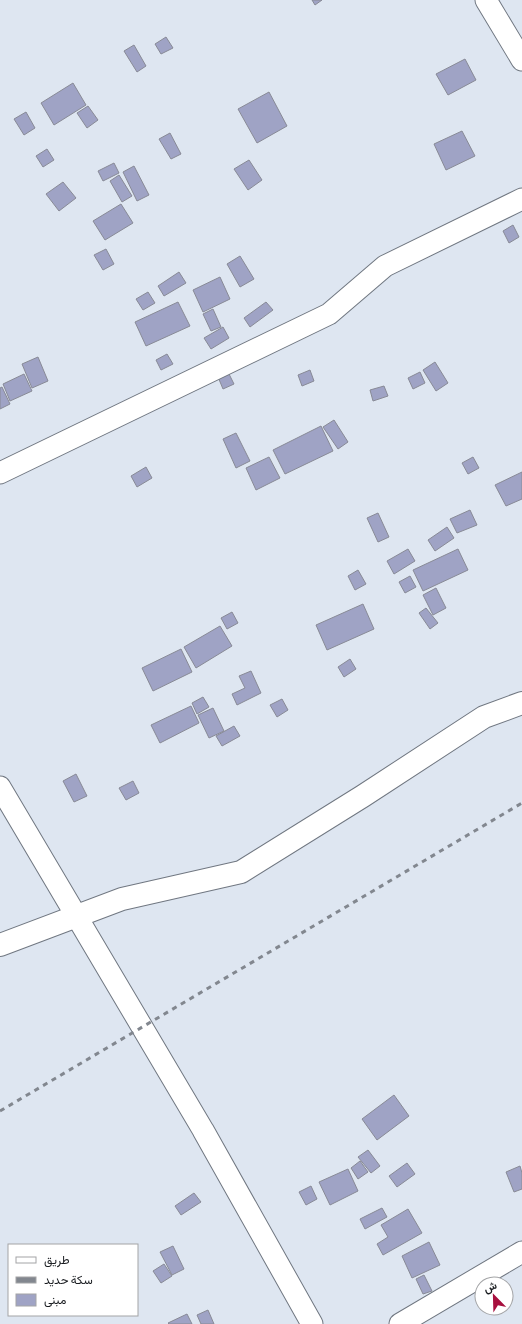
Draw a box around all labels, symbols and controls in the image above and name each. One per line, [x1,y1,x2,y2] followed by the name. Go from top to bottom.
[8,1244,138,1316] legend
[44,1253,70,1268] text: طريق
[44,1273,93,1287] text: سكة حديد
[474,1276,514,1316] north arrow
[482,1279,499,1296] text: ش
[44,1293,66,1308] text: مبنى

